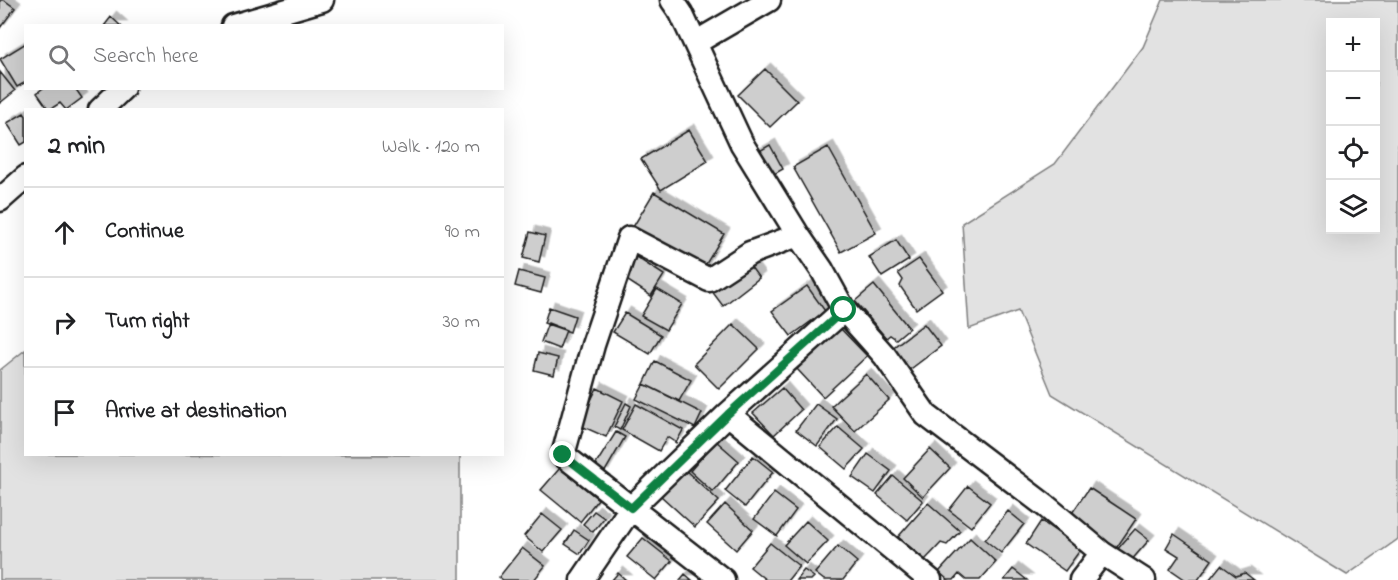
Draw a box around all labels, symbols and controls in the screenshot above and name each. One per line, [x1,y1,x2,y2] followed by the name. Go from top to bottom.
[1326,18,1380,234] map controls
[1326,18,1380,72] button: +
[24,24,504,90] search box
[45,41,78,74] icon: search
[93,41,198,73] text: Search here
[1326,72,1380,126] button: −
[1326,126,1380,180] button: locate
[48,128,105,166] text: 2 min
[382,133,480,162] text: Walk · 120 m
[1326,180,1380,234] button: layers
[48,216,81,249] icon: ahead
[105,216,184,248] text: Continue
[445,218,480,247] text: 90 m
[830,296,856,322] route start
[48,306,81,339] icon: right
[105,306,190,338] text: Turn right
[443,308,480,337] text: 30 m
[48,396,81,429] icon: arrive
[105,396,287,428] text: Arrive at destination
[549,441,575,467] route end

